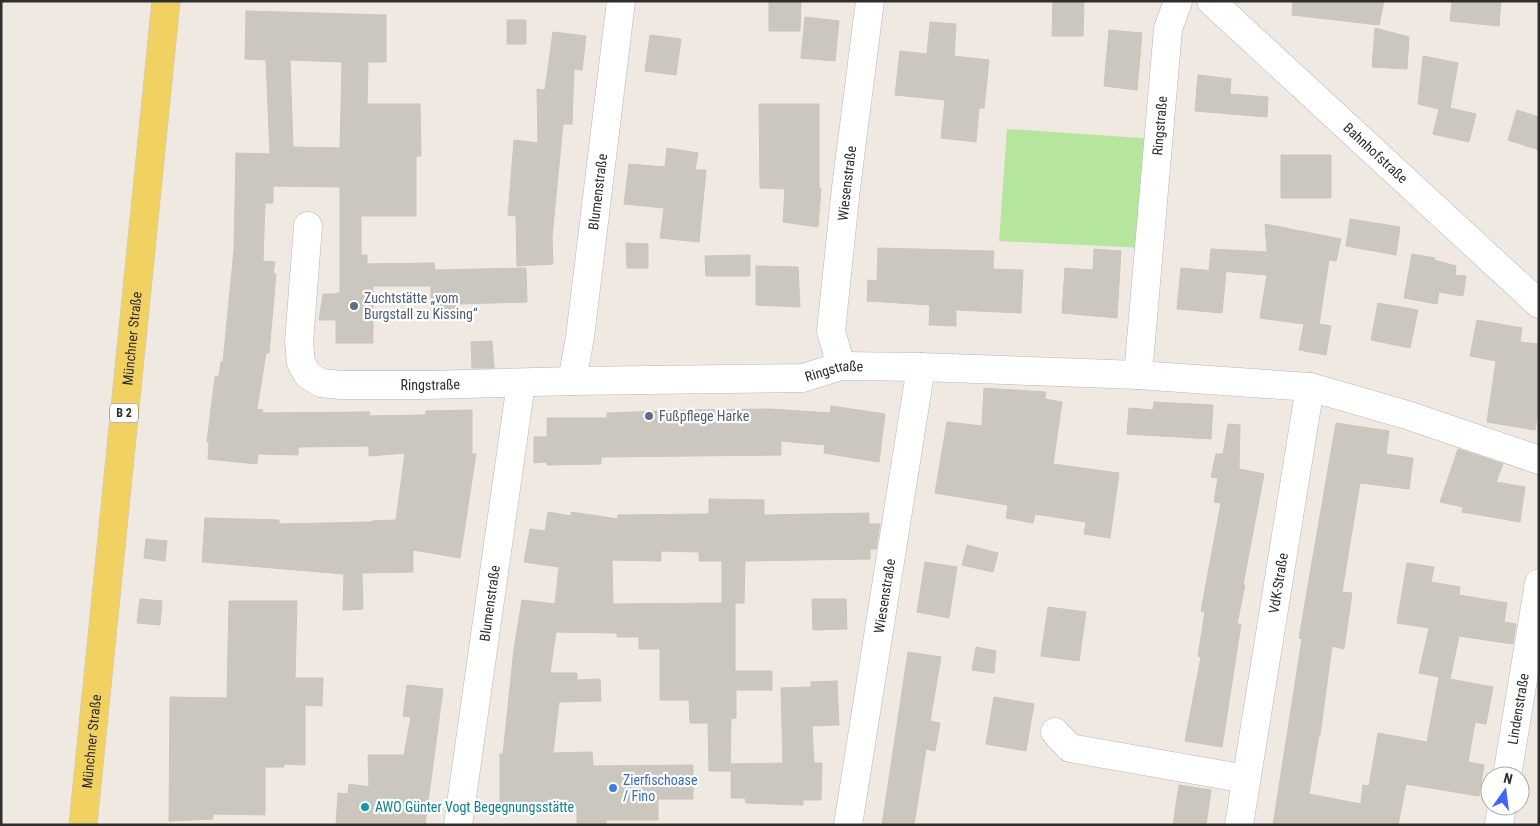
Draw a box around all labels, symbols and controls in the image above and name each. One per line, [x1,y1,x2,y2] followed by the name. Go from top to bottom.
[1149,95,1170,156] street label: Ringstraße
[1340,120,1411,187] street label: Bahnhofstraße
[835,144,859,222] street label: Wiesenstraße
[585,152,610,231] street label: Blumenstraße
[119,290,145,386] street label: Münchner Straße
[364,290,478,322] place label: Zuchtstätte „vom Burgstall zu Kissing“
[348,300,360,312] marker: Zuchtstätte „vom Burgstall zu Kissing“
[803,358,864,385] street label: Ringstraße
[401,376,461,393] street label: Ringstraße
[110,403,138,422] road number: B 2
[659,408,750,424] place label: Fußpflege Harke
[643,410,655,422] marker: Fußpflege Harke
[1265,551,1291,615] street label: VdK-Straße
[871,557,898,634] street label: Wiesenstraße
[476,564,503,642] street label: Blumenstraße
[1504,672,1532,746] street label: Lindenstraße
[79,693,104,789] street label: Münchner Straße
[1480,766,1530,816] north arrow
[1502,770,1514,787] text: N
[623,772,698,804] place label: Zierfischoase / Fino
[607,782,619,794] marker: Zierfischoase / Fino
[375,799,574,815] place label: AWO Günter Vogt Begegnungsstätte
[359,801,371,813] marker: AWO Günter Vogt Begegnungsstätte

